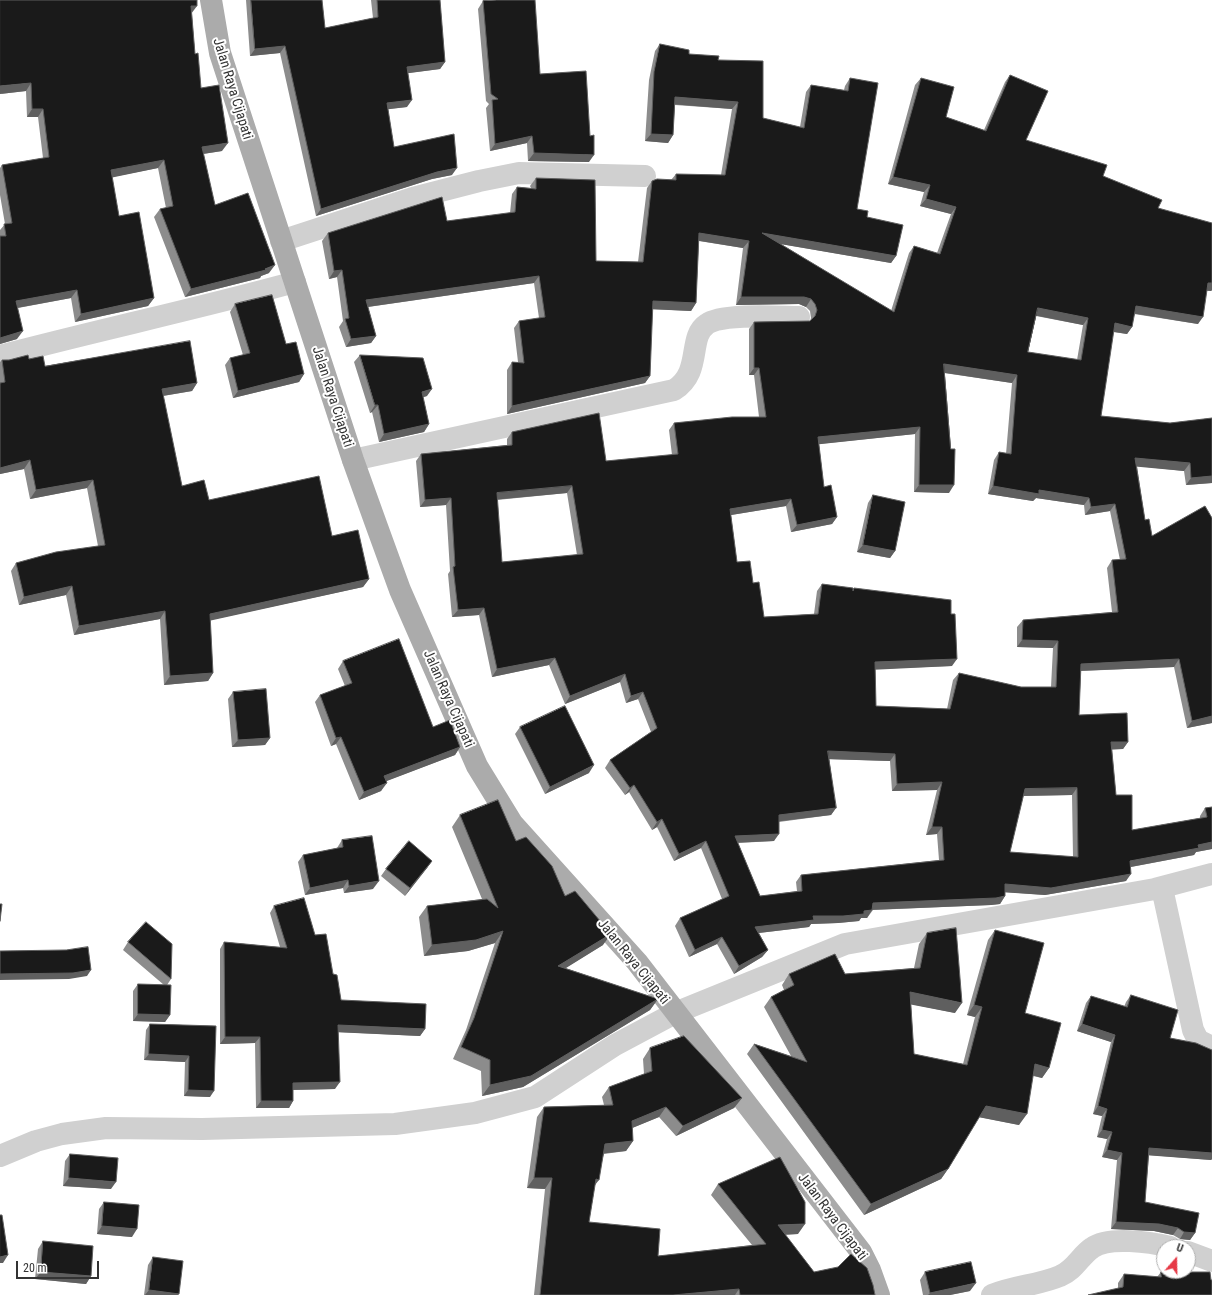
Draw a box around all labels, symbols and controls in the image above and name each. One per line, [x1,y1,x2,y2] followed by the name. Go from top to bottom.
[209,36,255,142] street label: Jalan Raya Cijapati
[308,344,356,450] street label: Jalan Raya Cijapati
[419,648,477,750] street label: Jalan Raya Cijapati
[593,916,673,1008] street label: Jalan Raya Cijapati
[794,1170,870,1264] street label: Jalan Raya Cijapati
[1156,1239,1196,1279] north arrow
[1175,1241,1185,1255] text: U
[18,1253,101,1279] scale bar
[23,1261,47,1275] text: 20 m

